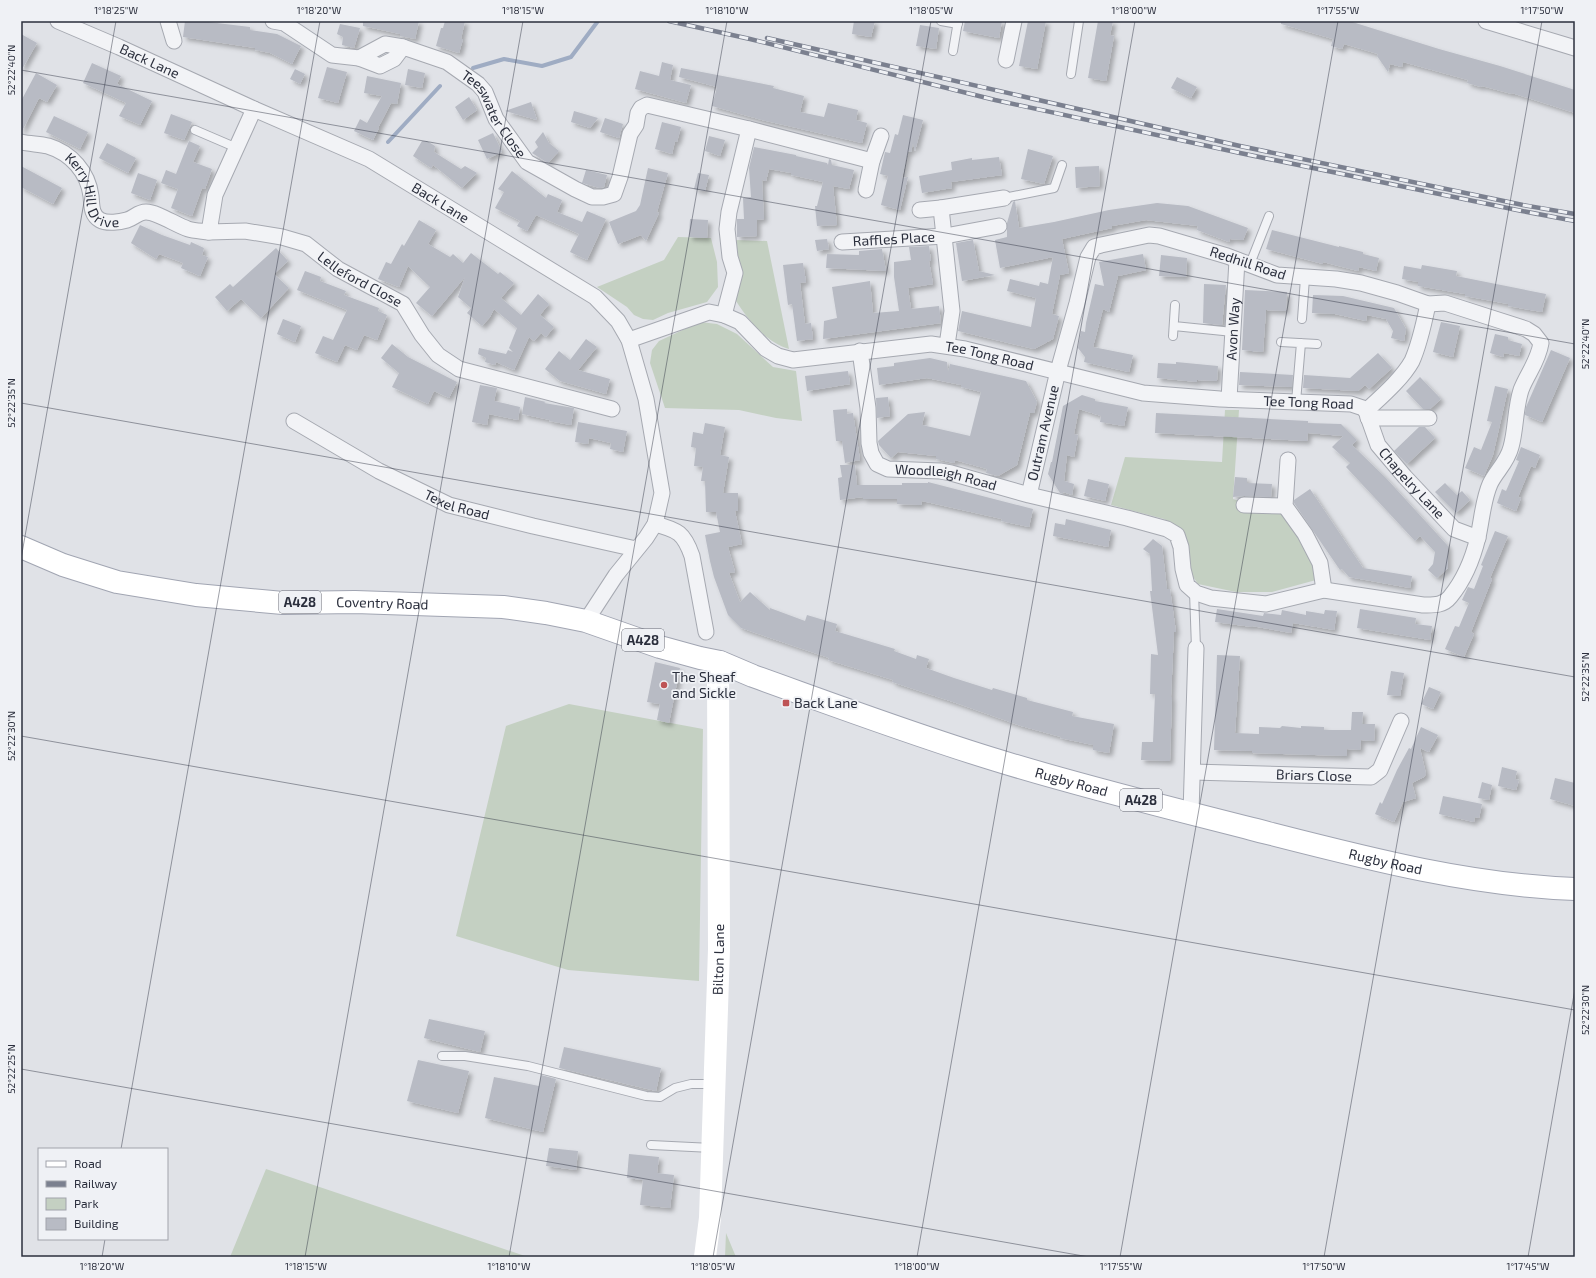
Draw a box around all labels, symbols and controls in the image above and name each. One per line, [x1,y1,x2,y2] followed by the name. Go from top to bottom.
[94,4,138,16] text: 1°18'25"W
[297,4,342,16] text: 1°18'20"W
[502,4,545,16] text: 1°18'15"W
[706,4,749,16] text: 1°18'10"W
[909,4,954,16] text: 1°18'05"W
[1112,4,1157,16] text: 1°18'00"W
[1317,4,1360,16] text: 1°17'55"W
[1520,4,1564,16] text: 1°17'50"W
[117,40,182,82] street label: Back Lane
[5,45,17,95] text: 52°22'40"N
[458,66,530,161] street label: Teeswater Close
[62,149,120,231] street label: Kerry Hill Drive
[409,178,472,226] street label: Back Lane
[852,228,936,249] street label: Raffles Place
[1208,242,1288,283] street label: Redhill Road
[314,247,405,310] street label: Lelleford Close
[1222,297,1243,361] street label: Avon Way
[1579,319,1591,369] text: 52°22'40"N
[944,337,1036,374] street label: Tee Tong Road
[5,378,17,428] text: 52°22'35"N
[1023,383,1062,483] street label: Outram Avenue
[1263,392,1354,412] street label: Tee Tong Road
[1376,444,1449,522] street label: Chapelry Lane
[895,460,999,493] street label: Woodleigh Road
[422,485,492,523] street label: Texel Road
[279,591,321,613] road number: A428
[336,593,429,612] street label: Coventry Road
[622,629,664,651] road number: A428
[1579,652,1591,702] text: 52°22'35"N
[672,668,736,701] place label: The Sheaf and Sickle
[659,680,669,690] marker: The Sheaf and Sickle
[794,694,858,711] place label: Back Lane
[781,698,791,708] marker: Back Lane
[5,711,17,761] text: 52°22'30"N
[1033,763,1110,800] street label: Rugby Road
[1276,765,1352,784] street label: Briars Close
[1120,789,1162,811] road number: A428
[1347,845,1424,878] street label: Rugby Road
[708,924,727,995] street label: Bilton Lane
[1579,985,1591,1035] text: 52°22'30"N
[5,1044,17,1094] text: 52°22'25"N
[38,1148,168,1240] legend
[74,1156,102,1170] text: Road
[74,1176,118,1190] text: Railway
[74,1196,99,1210] text: Park
[74,1216,119,1230] text: Building
[80,1260,125,1272] text: 1°18'20"W
[285,1260,328,1272] text: 1°18'15"W
[488,1260,531,1272] text: 1°18'10"W
[691,1260,736,1272] text: 1°18'05"W
[895,1260,940,1272] text: 1°18'00"W
[1100,1260,1143,1272] text: 1°17'55"W
[1302,1260,1346,1272] text: 1°17'50"W
[1506,1260,1550,1272] text: 1°17'45"W

